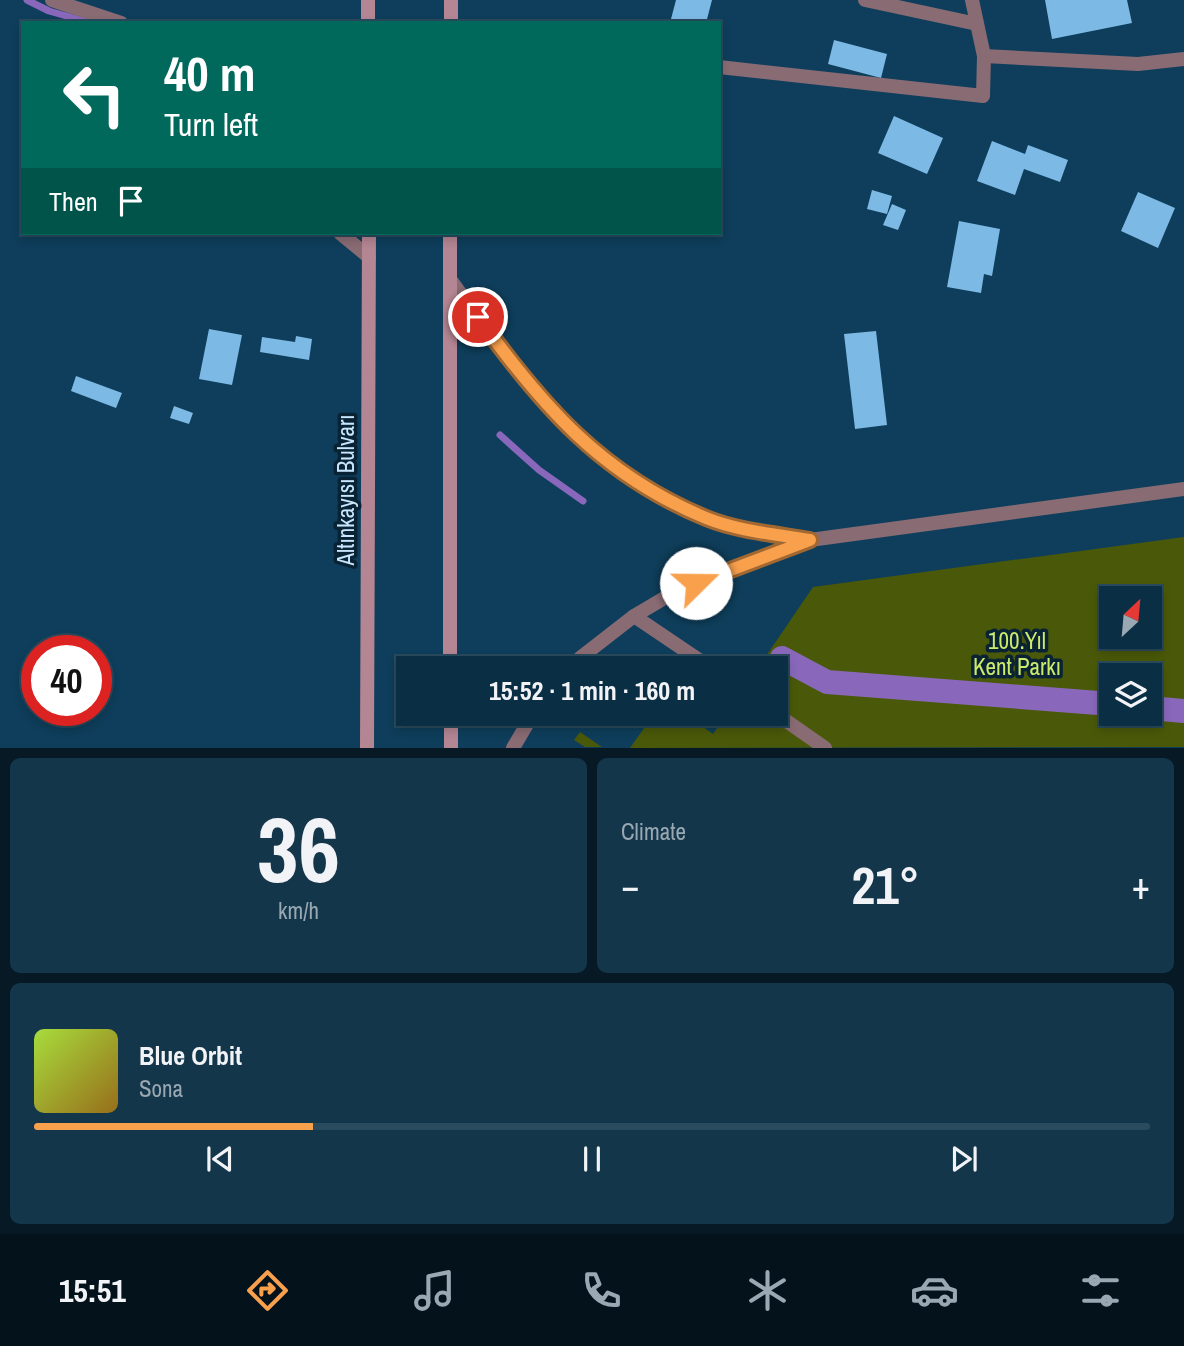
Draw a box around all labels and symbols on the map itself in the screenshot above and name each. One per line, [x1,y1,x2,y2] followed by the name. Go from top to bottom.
[448,287,508,347] pin
[330,415,361,566] street label: Altınkayısı Bulvarı
[659,546,733,620] position arrow
[1099,586,1162,649] north arrow
[973,625,1061,682] park label: 100.Yıl Kent Parkı
[21,635,112,726] speed limit sign: 40

